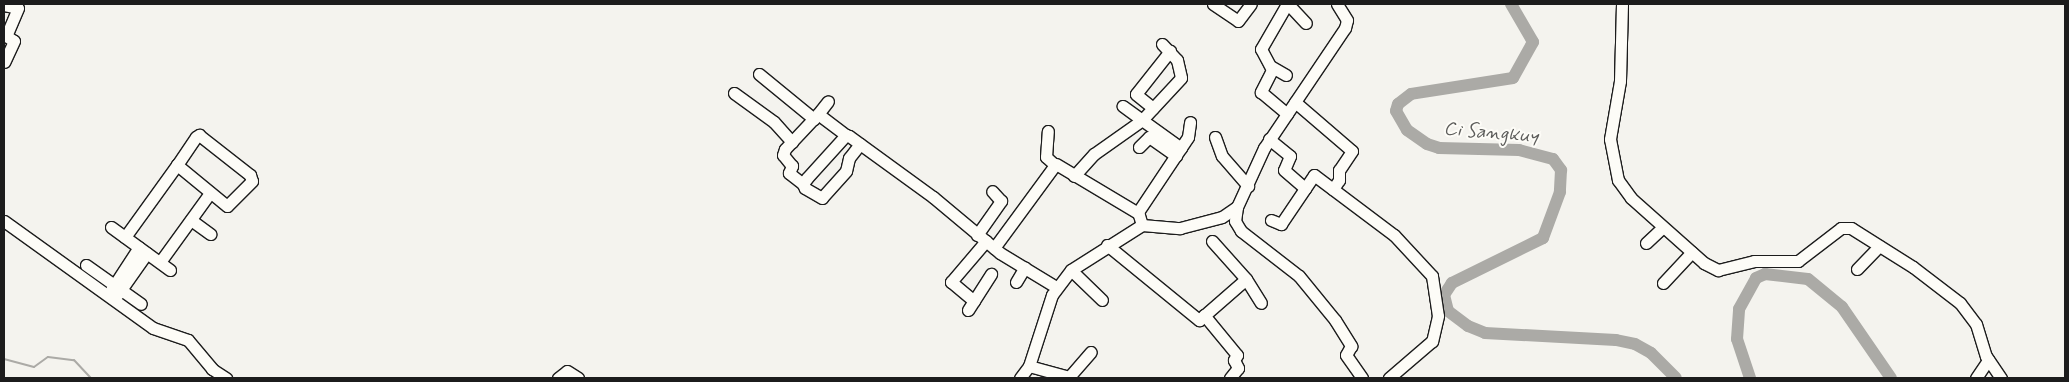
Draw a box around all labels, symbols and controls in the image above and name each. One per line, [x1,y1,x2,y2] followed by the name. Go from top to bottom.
[1446,118,1536,148] water label: Ci Sangkuy

